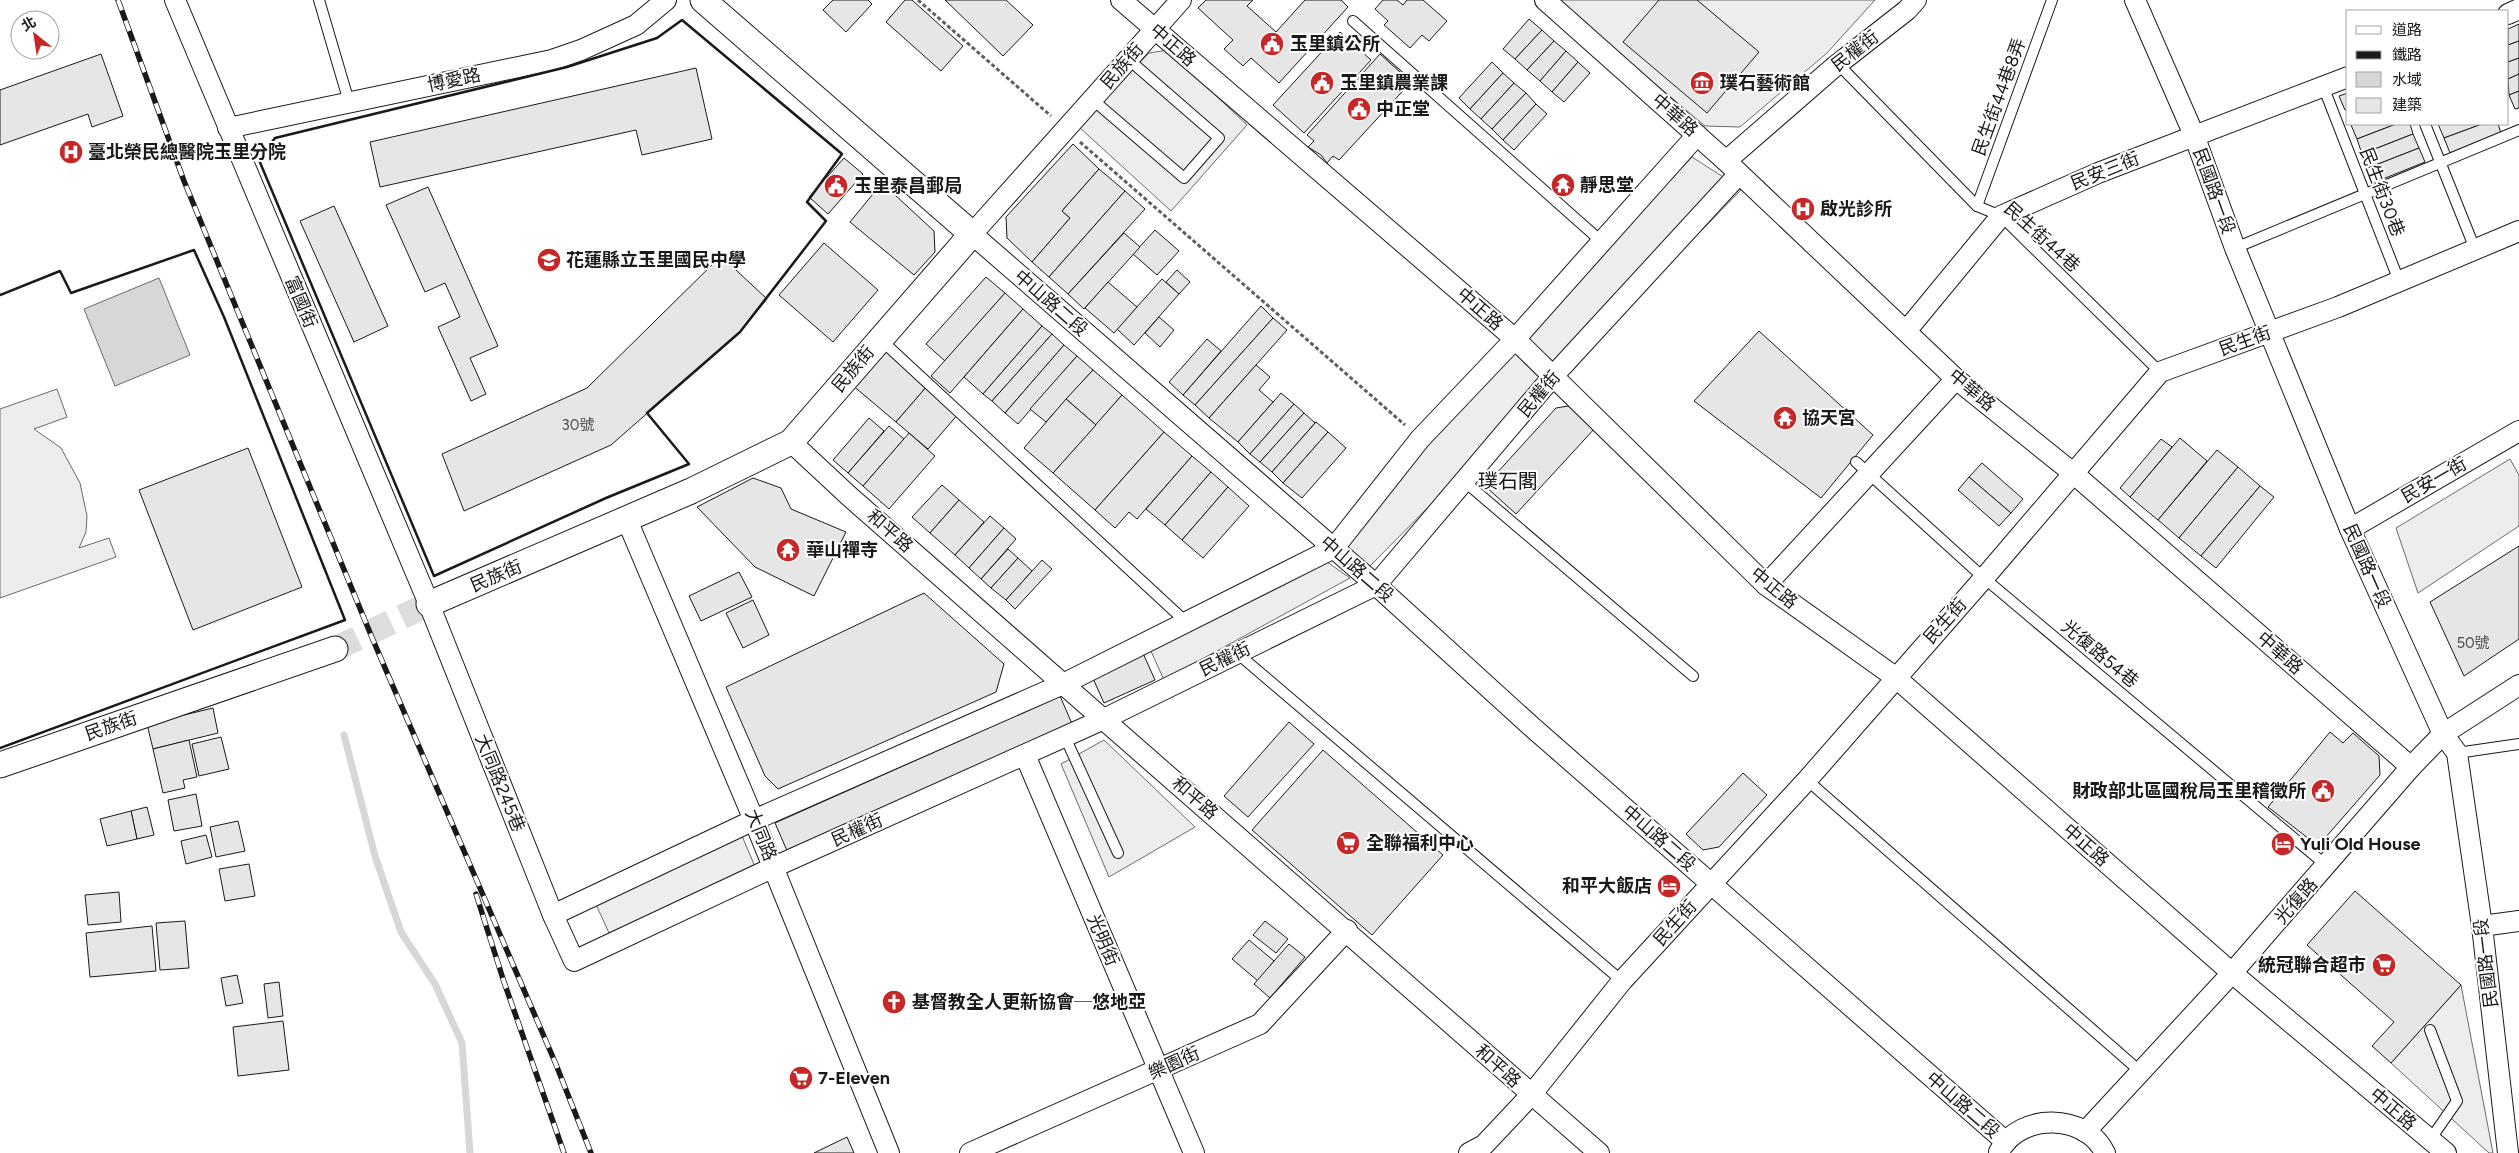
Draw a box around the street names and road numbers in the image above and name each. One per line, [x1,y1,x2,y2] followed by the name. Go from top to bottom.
[1145,19,1201,71] street label: 中正路
[1827,26,1883,76] street label: 民權街
[1968,35,2030,159] street label: 民生街44巷8弄
[1096,38,1148,94] street label: 民族街
[425,64,483,96] street label: 博愛路
[1647,89,1703,141] street label: 中華路
[2355,144,2409,240] street label: 民生街30巷
[2188,145,2240,237] street label: 民國路一段
[2068,147,2142,195] street label: 民安三街
[2000,197,2084,277] street label: 民生街44巷
[1010,265,1092,341] street label: 中山路二段
[280,273,322,331] street label: 富國街
[1452,283,1508,335] street label: 中正路
[2216,321,2274,361] street label: 民生街
[827,341,879,397] street label: 民族街
[1944,364,2000,416] street label: 中華路
[1513,366,1565,422] street label: 民權街
[2397,452,2471,508] street label: 民安一街
[862,505,918,557] street label: 和平路
[2339,520,2395,612] street label: 民國路一段
[1316,531,1398,607] street label: 中山路二段
[467,555,525,597] street label: 民族街
[1746,562,1802,614] street label: 中正路
[1919,594,1971,648] street label: 民生街
[2057,616,2143,692] street label: 光復路54巷
[2252,627,2308,679] street label: 中華路
[1196,637,1254,681] street label: 民權街
[82,707,140,745] street label: 民族街
[470,731,530,835] street label: 大同路245巷
[1167,772,1223,824] street label: 和平路
[1618,800,1700,876] street label: 中山路二段
[741,806,781,864] street label: 大同路
[828,809,886,851] street label: 民權街
[2058,819,2114,871] street label: 中正路
[2270,873,2322,929] street label: 光復路
[1649,896,1701,950] street label: 民生街
[1082,911,1124,969] street label: 光明街
[2470,917,2502,1009] street label: 民國路一段
[1471,1040,1525,1092] street label: 和平路
[1145,1042,1203,1084] street label: 樂園街
[1922,1067,2004,1143] street label: 中山路二段
[2365,1083,2421,1135] street label: 中正路

